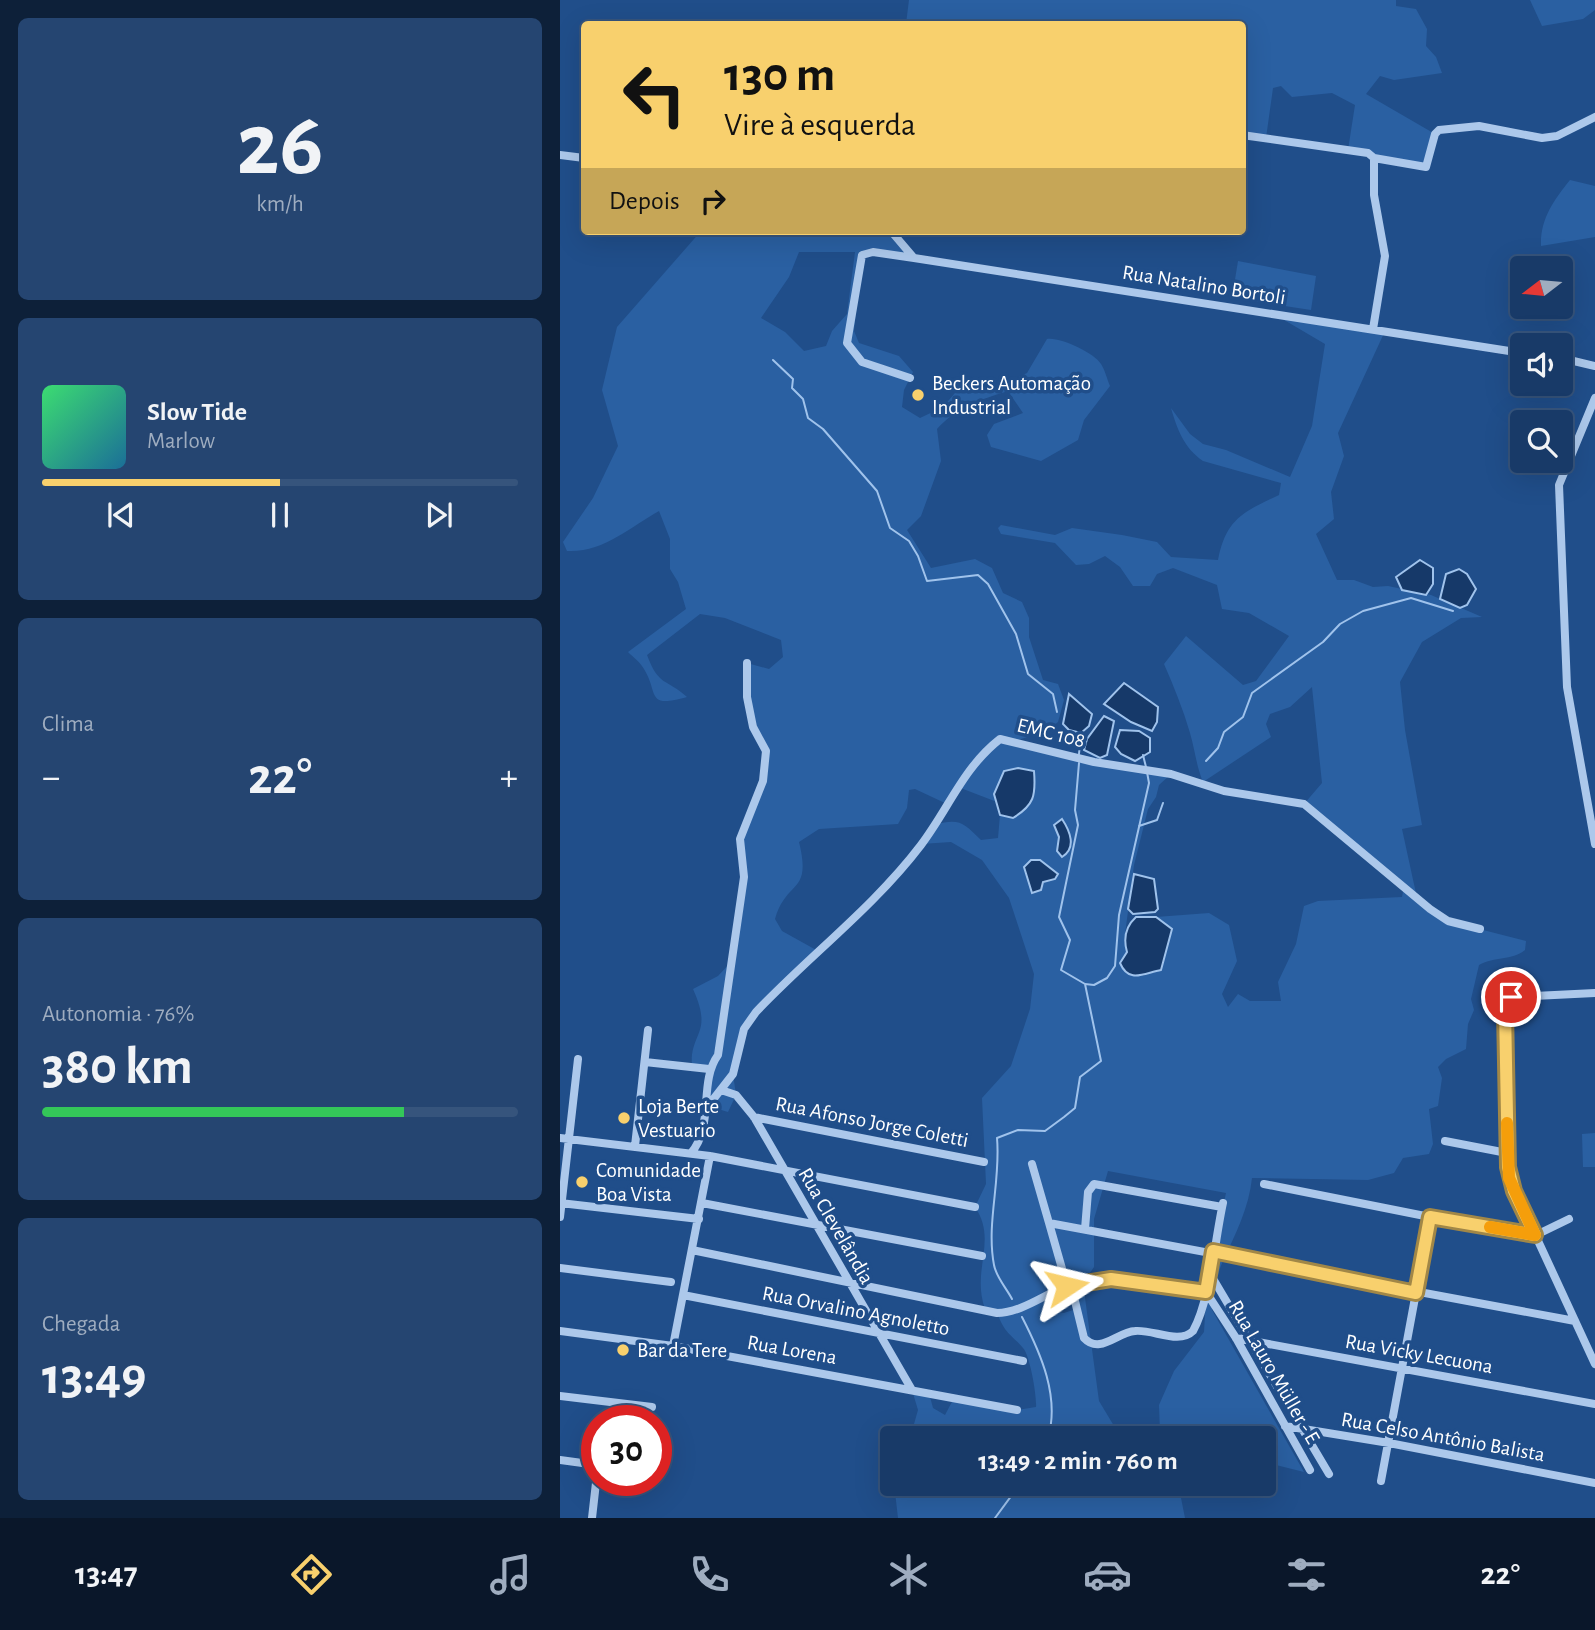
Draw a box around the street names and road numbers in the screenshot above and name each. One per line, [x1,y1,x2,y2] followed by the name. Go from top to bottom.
[1121,262,1287,308] street label: Rua Natalino Bortoli
[1015,714,1087,752] street label: EMC 108
[774,1093,970,1151] street label: Rua Afonso Jorge Coletti
[794,1164,878,1288] street label: Rua Clevelândia
[761,1283,951,1339] street label: Rua Orvalino Agnoletto
[1224,1297,1324,1447] street label: Rua Lauro Müller - E
[1343,1331,1495,1377] street label: Rua Vicky Lecuona
[746,1332,839,1368] street label: Rua Lorena
[1340,1409,1547,1465] street label: Rua Celso Antônio Balista

